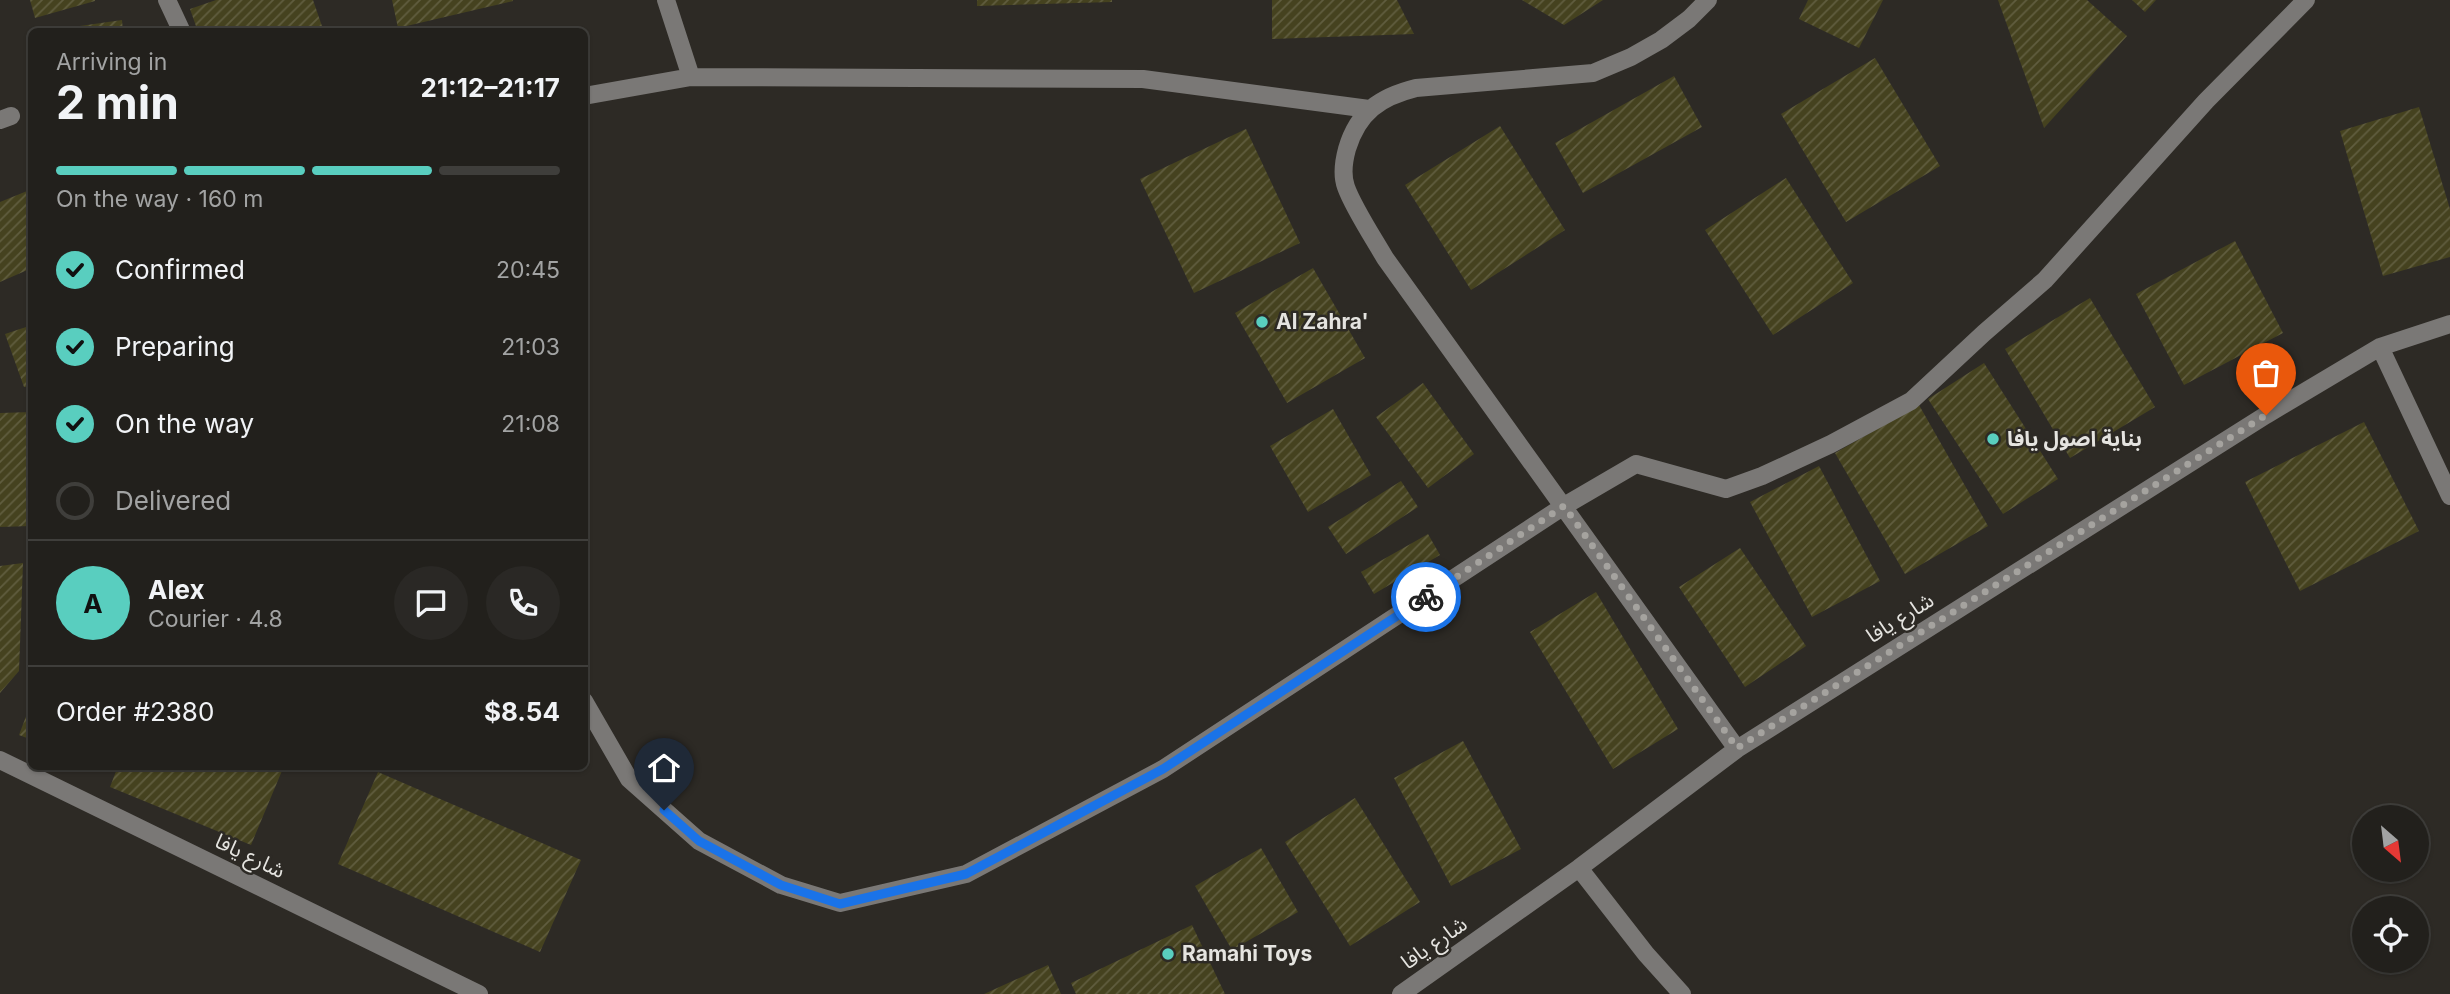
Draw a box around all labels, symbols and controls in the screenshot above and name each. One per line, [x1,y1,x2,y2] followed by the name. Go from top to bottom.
[56,48,167,76] text: Arriving in
[421,72,560,103] text: 21:12–21:17
[56,74,179,130] text: 2 min
[56,185,263,213] text: On the way · 160 m
[56,251,94,289] icon: check
[115,254,245,285] text: Confirmed
[496,256,560,284] text: 20:45
[1276,309,1369,334] place label: Al Zahra'
[1254,314,1270,330] marker: Al Zahra'
[56,328,94,366] icon: check
[115,331,235,362] text: Preparing
[501,333,560,361] text: 21:03
[2236,343,2296,415] pin
[2247,354,2285,392] icon: bag
[56,405,94,443] icon: check
[115,408,254,439] text: On the way
[501,410,560,438] text: 21:08
[2007,426,2142,451] place label: بناية اصول يافا
[1985,431,2001,447] marker: بناية اصول يافا
[115,485,231,516] text: Delivered
[1391,562,1461,632] courier
[394,566,468,640] button: chat
[486,566,560,640] button: phone
[148,574,205,605] text: Alex
[1407,578,1445,616] icon: bike
[1861,587,1940,651] street label: شارع يافا
[83,588,103,619] text: A
[148,605,283,633] text: Courier · 4.8
[56,696,214,727] text: Order #2380
[484,696,560,727] text: $8.54
[634,738,694,810] pin
[645,749,683,787] icon: home
[2352,805,2429,882] north arrow
[2352,805,2429,973] map controls
[210,828,289,886] street label: شارع يافا
[2352,896,2429,973] button: locate
[1396,911,1473,977] street label: شارع يافا
[1182,941,1312,966] place label: Ramahi Toys
[1160,946,1176,962] marker: Ramahi Toys

